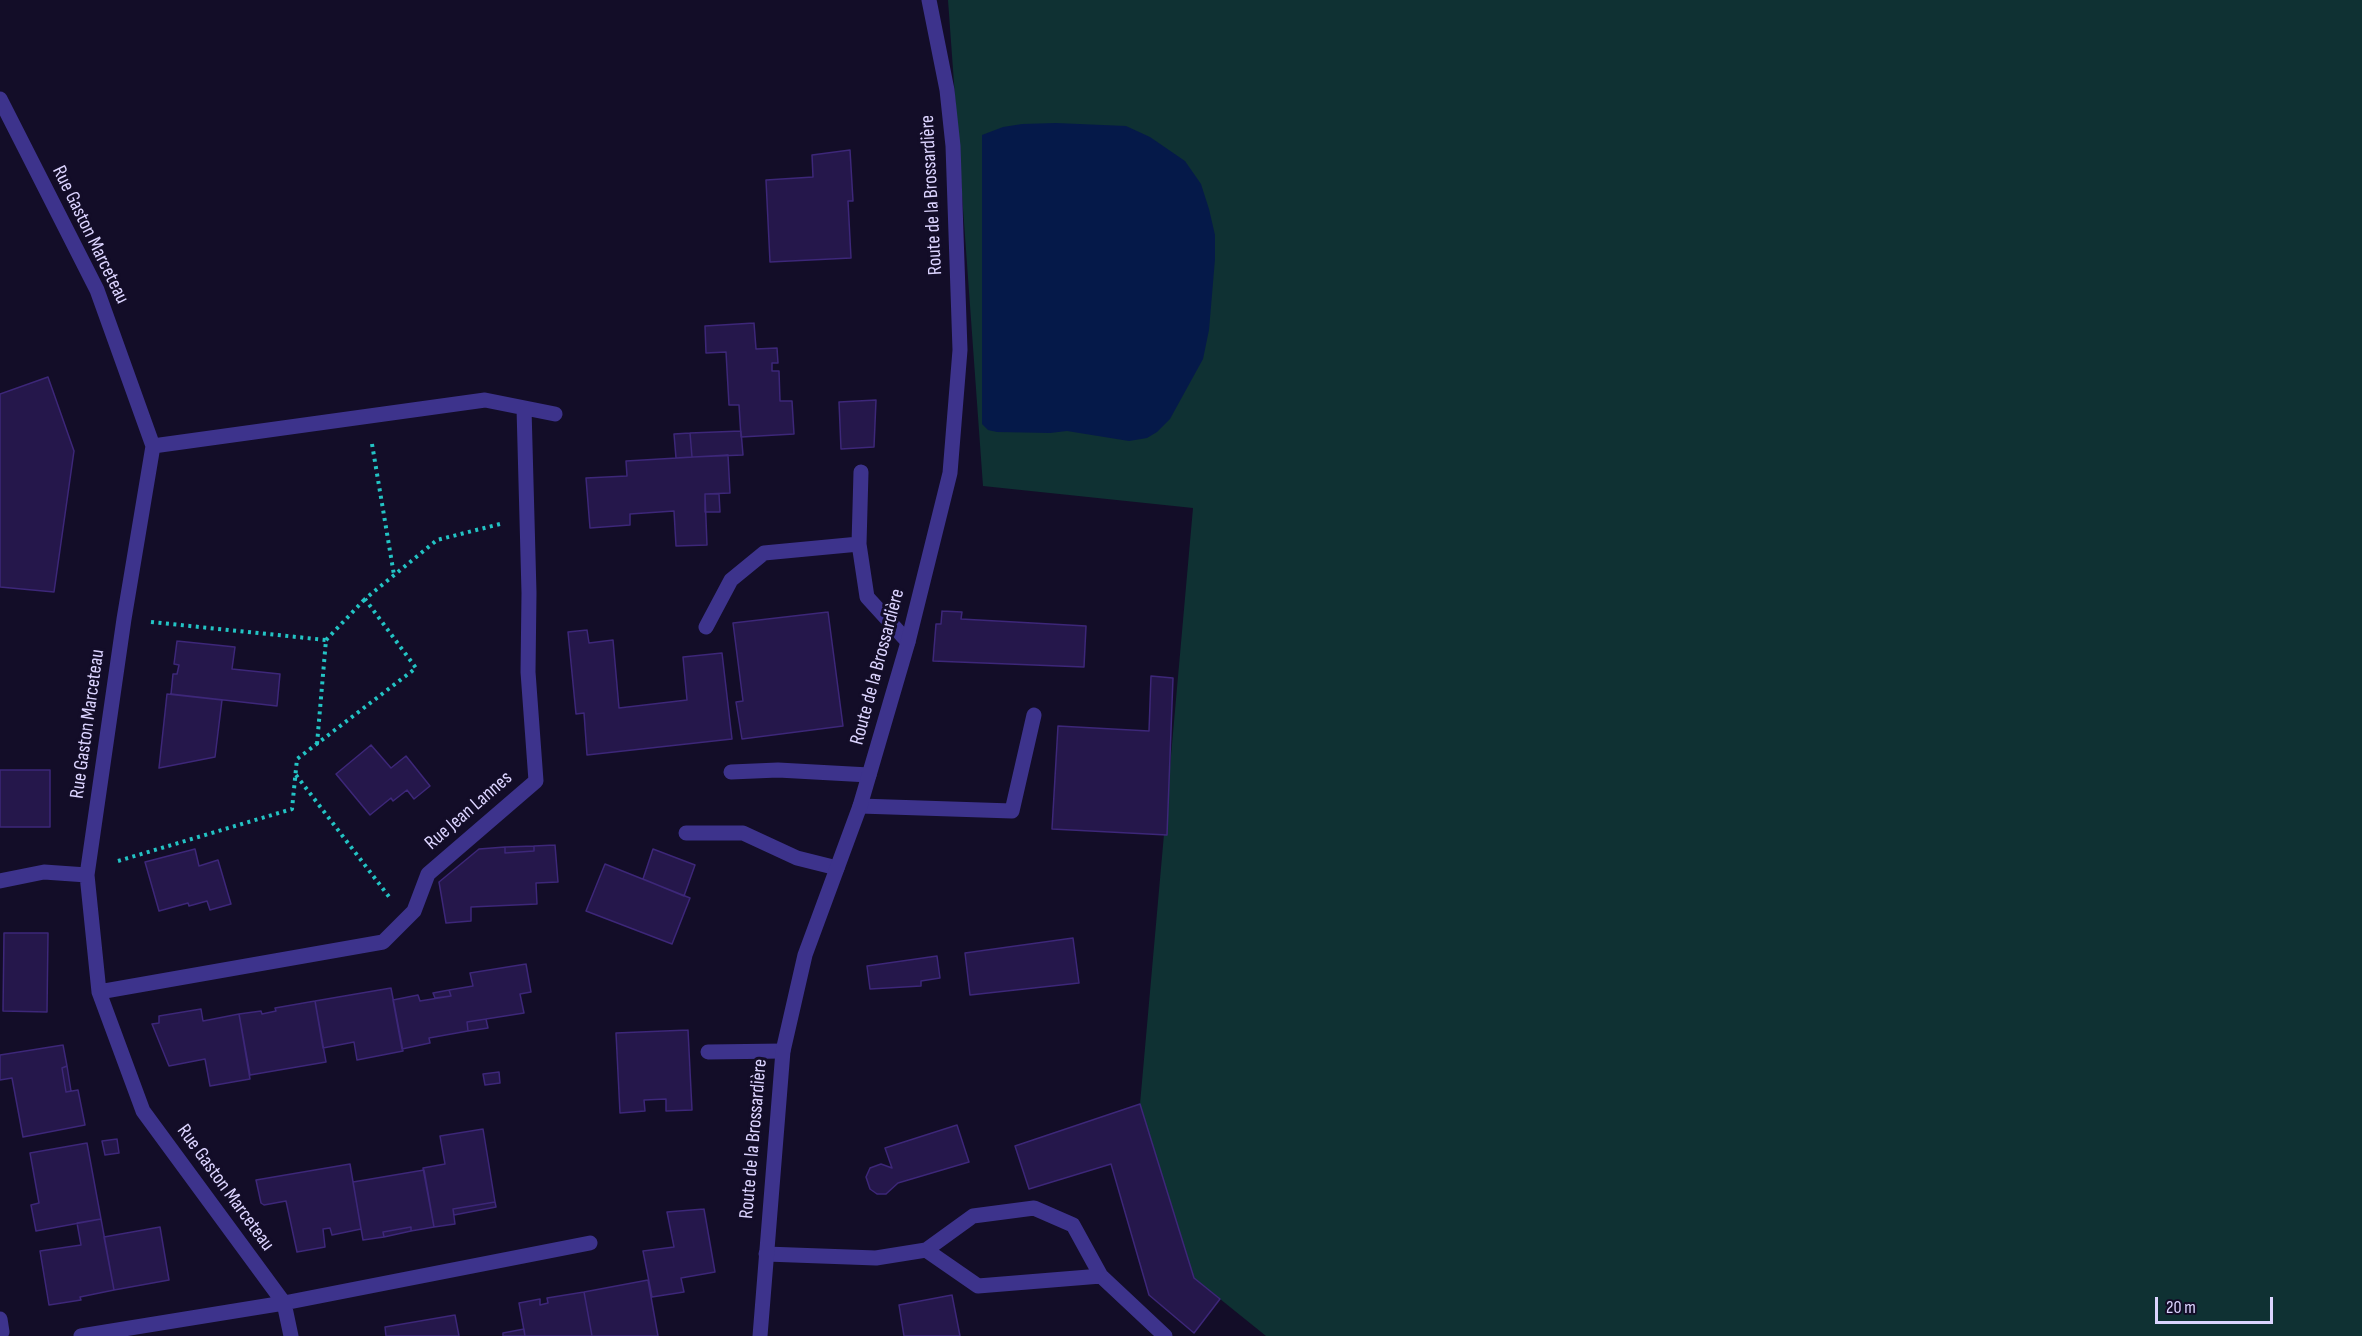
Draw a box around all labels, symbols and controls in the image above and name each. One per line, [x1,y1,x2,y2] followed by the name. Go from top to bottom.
[916,114,948,276] street label: Route de la Brossardière
[46,162,134,308] street label: Rue Gaston Marceteau
[846,586,910,748] street label: Route de la Brossardière
[66,648,110,800] street label: Rue Gaston Marceteau
[420,767,518,855] street label: Rue Jean Lannes
[735,1058,773,1220] street label: Route de la Brossardière
[171,1120,279,1256] street label: Rue Gaston Marceteau
[2158,1285,2276,1323] scale bar
[2166,1297,2196,1318] text: 20 m

